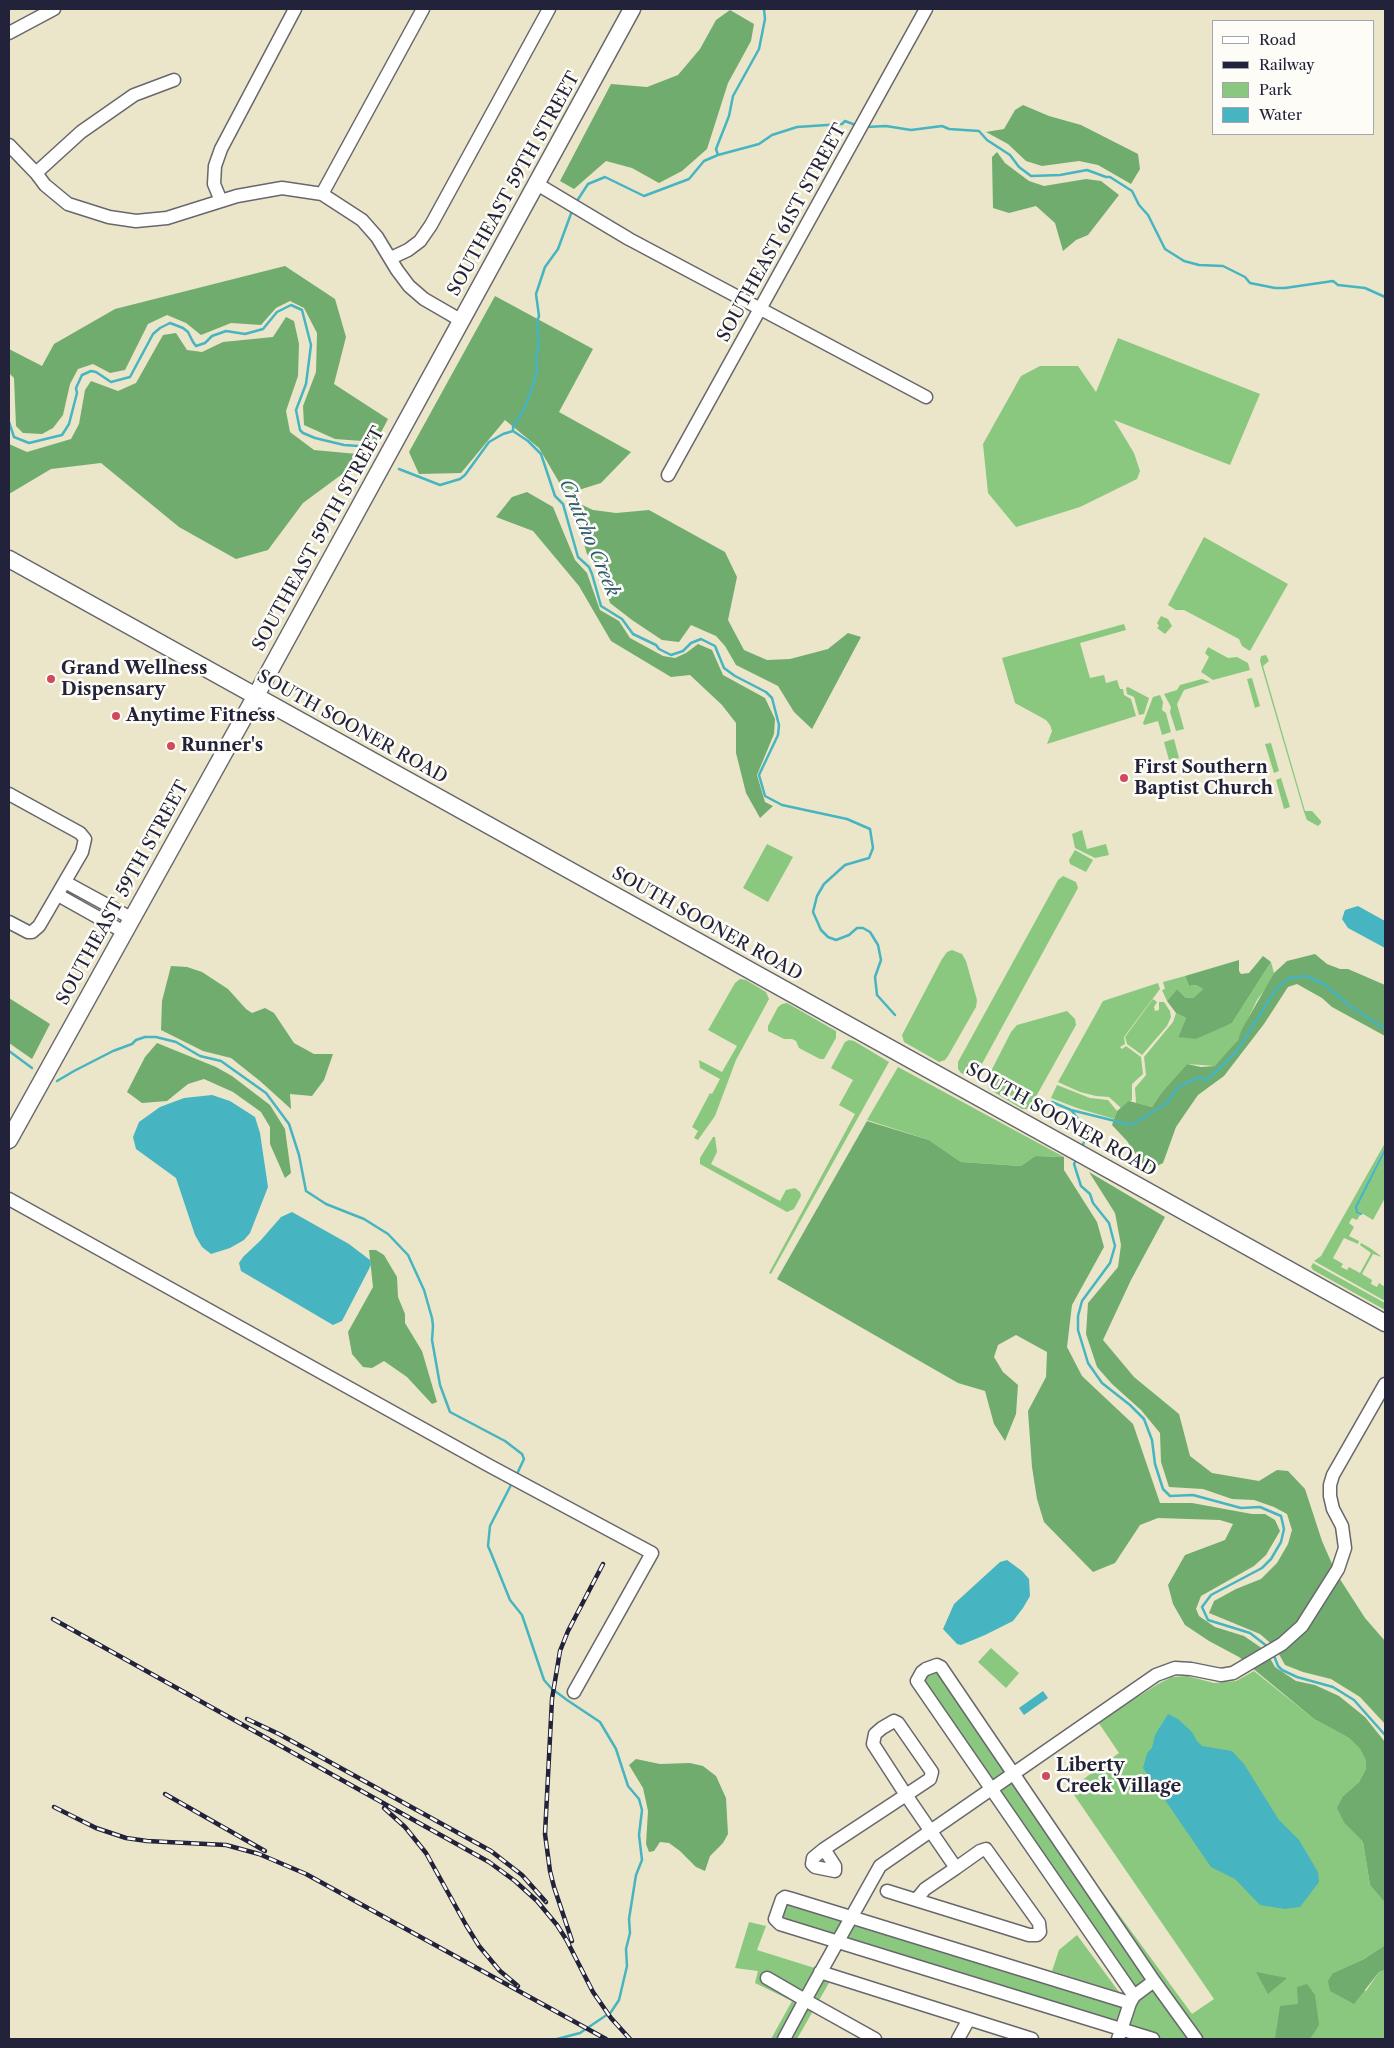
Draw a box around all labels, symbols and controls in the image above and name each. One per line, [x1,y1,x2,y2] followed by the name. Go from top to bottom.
[1212,20,1374,135] legend
[1259,30,1296,49] text: Road
[1259,55,1315,74] text: Railway
[443,68,585,300] street label: SOUTHEAST 59TH STREET
[1259,80,1292,99] text: Park
[1259,105,1302,124] text: Water
[713,120,851,346] street label: SOUTHEAST 61ST STREET
[248,423,390,655] street label: SOUTHEAST 59TH STREET
[554,476,624,600] water label: Crutcho Creek
[61,658,207,701] place label: Grand Wellness Dispensary
[253,666,451,788] street label: SOUTH SOONER ROAD
[45,673,57,685] marker: Grand Wellness Dispensary
[126,705,275,727] place label: Anytime Fitness
[110,710,122,722] marker: Anytime Fitness
[181,735,263,757] place label: Runner's
[165,740,177,752] marker: Runner's
[1134,757,1273,800] place label: First Southern Baptist Church
[1118,772,1130,784] marker: First Southern Baptist Church
[52,777,194,1009] street label: SOUTHEAST 59TH STREET
[608,863,806,985] street label: SOUTH SOONER ROAD
[962,1059,1160,1181] street label: SOUTH SOONER ROAD
[1056,1755,1181,1798] place label: Liberty Creek Village
[1040,1770,1052,1782] marker: Liberty Creek Village

